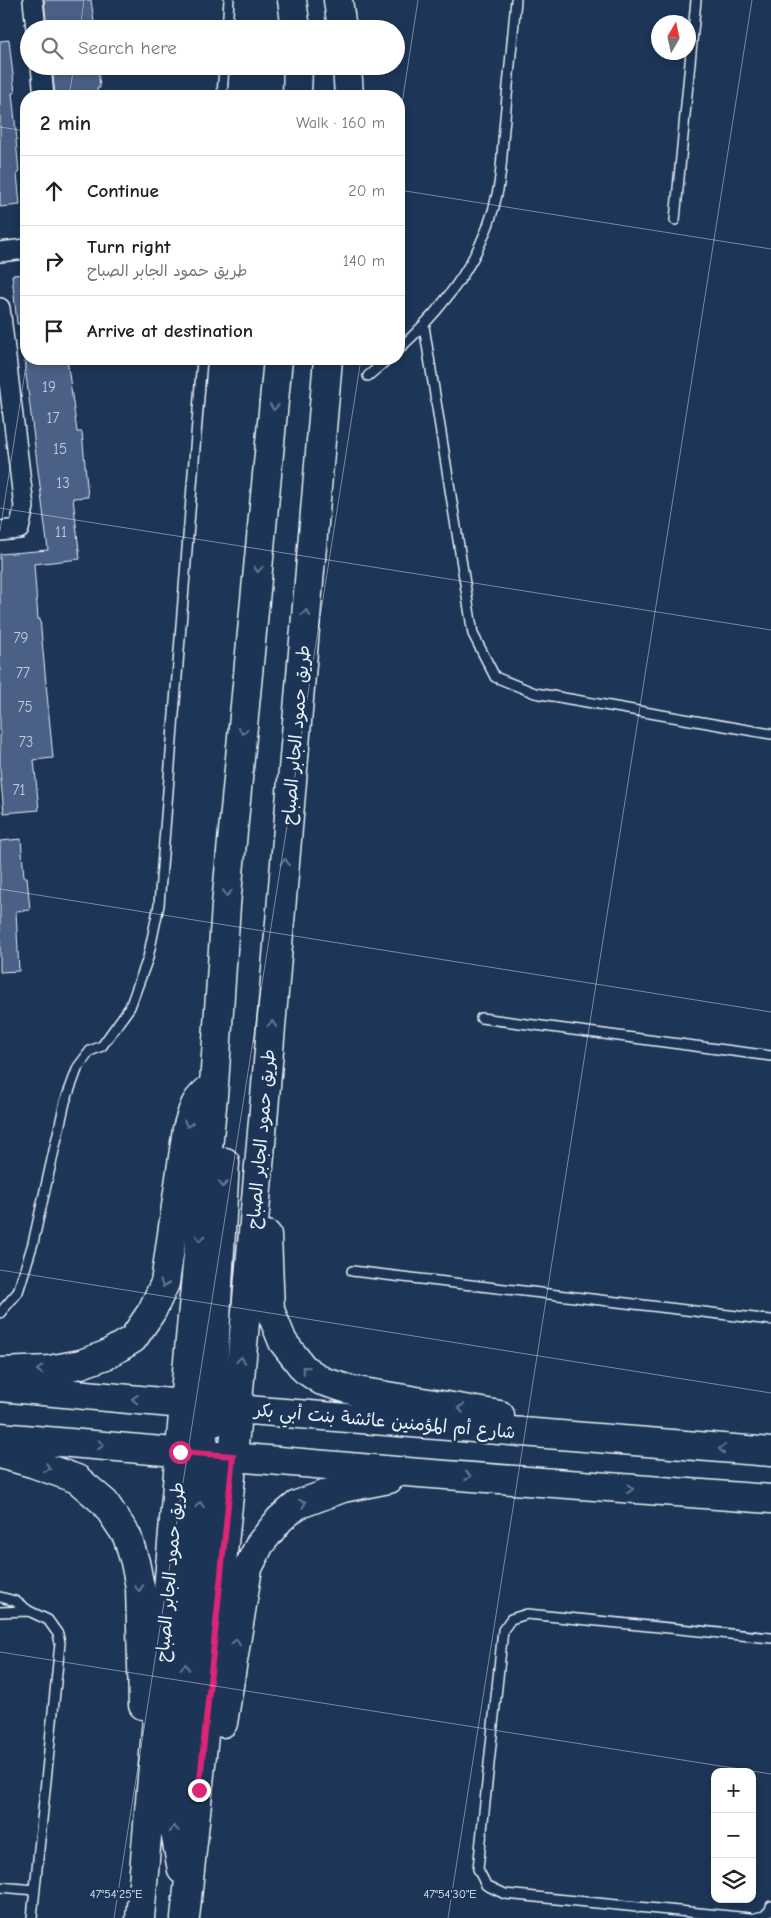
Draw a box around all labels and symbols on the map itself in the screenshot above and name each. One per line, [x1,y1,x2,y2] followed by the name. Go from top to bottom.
[651,15,696,60] north arrow
[42,378,56,396] house number: 19
[268,404,279,412] one-way arrow
[46,409,60,427] house number: 17
[53,440,67,458] house number: 15
[56,474,70,492] house number: 13
[55,523,67,541] house number: 11
[253,565,264,573] one-way arrow
[300,609,311,617] one-way arrow
[13,629,29,647] house number: 79
[278,644,316,826] street label: طريق حمود الجابر الصباح
[16,664,30,682] house number: 77
[17,698,33,716] house number: 75
[238,727,249,735] one-way arrow
[19,733,33,751] house number: 73
[12,781,26,799] house number: 71
[279,858,290,866] one-way arrow
[222,889,233,897] one-way arrow
[266,1020,277,1028] one-way arrow
[243,1048,281,1230] street label: طريق حمود الجابر الصباح
[184,1119,194,1127] one-way arrow
[218,1180,229,1188] one-way arrow
[194,1234,205,1242] one-way arrow
[159,1279,169,1288] one-way arrow
[235,1356,246,1364] one-way arrow
[36,1365,44,1376] one-way arrow
[302,1366,311,1375] one-way arrow
[131,1394,139,1405] one-way arrow
[251,1399,516,1448] street label: شارع أم المؤمنين عائشة بنت أبي بكر
[457,1404,465,1414] one-way arrow
[97,1439,105,1450] one-way arrow
[169,1441,192,1464] route start
[718,1443,726,1454] one-way arrow
[42,1462,50,1472] one-way arrow
[464,1471,472,1482] one-way arrow
[152,1481,190,1663] street label: طريق حمود الجابر الصباح
[626,1483,634,1494] one-way arrow
[298,1499,307,1509] one-way arrow
[194,1501,205,1509] one-way arrow
[133,1585,144,1593] one-way arrow
[230,1638,241,1646] one-way arrow
[179,1663,190,1671] one-way arrow
[188,1779,211,1802] route end
[169,1825,180,1833] one-way arrow
[90,1887,142,1901] text: 47°54'25"E
[423,1887,477,1901] text: 47°54'30"E

